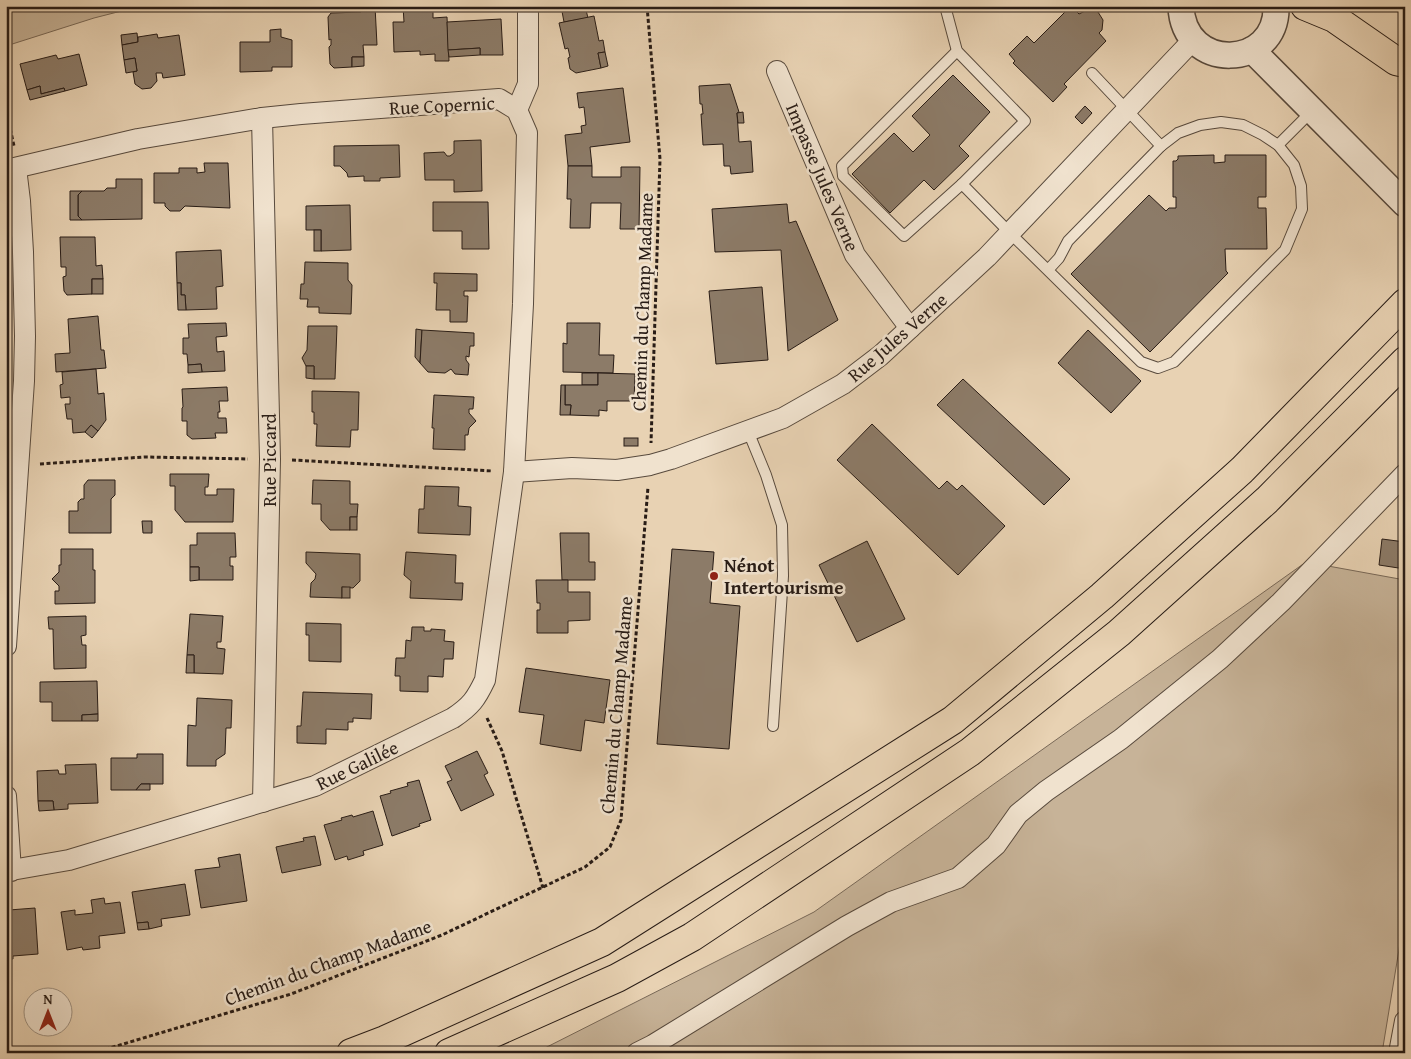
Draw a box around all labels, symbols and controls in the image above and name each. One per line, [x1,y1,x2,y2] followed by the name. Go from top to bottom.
[388,88,496,122] street label: Rue Copernic
[779,99,867,256] street label: Impasse Jules Verne
[624,192,660,412] street label: Chemin du Champ Madame
[841,286,953,388] street label: Rue Jules Verne
[255,412,283,507] street label: Rue Piccard
[724,551,843,601] place label: Nénot Intertourisme
[708,570,720,582] marker: Nénot Intertourisme
[593,595,639,815] street label: Chemin du Champ Madame
[311,733,403,797] street label: Rue Galilée
[221,911,435,1012] street label: Chemin du Champ Madame
[22,986,72,1036] north arrow
[43,989,53,1009] text: N

